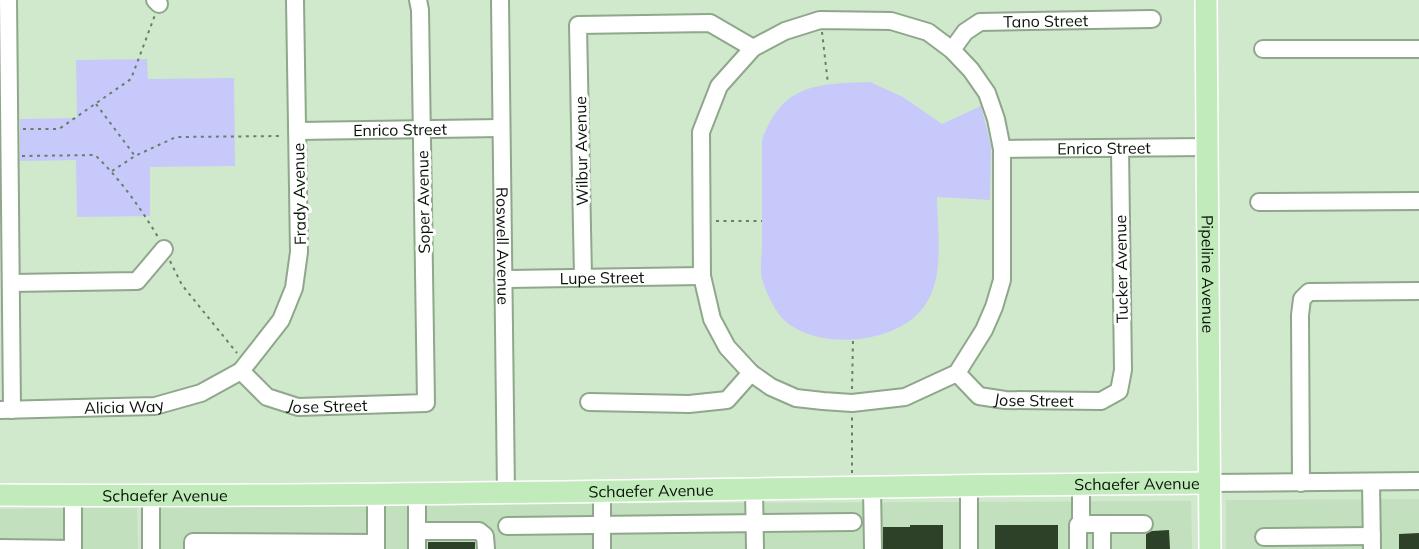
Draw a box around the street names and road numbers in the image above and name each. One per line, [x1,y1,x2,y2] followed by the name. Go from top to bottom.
[1003,10,1089,32] street label: Tano Street
[570,96,592,206] street label: Wilbur Avenue
[353,119,447,140] street label: Enrico Street
[1057,138,1151,158] street label: Enrico Street
[288,143,310,245] street label: Frady Avenue
[412,150,434,254] street label: Soper Avenue
[492,187,514,305] street label: Roswell Avenue
[1110,215,1132,323] street label: Tucker Avenue
[1198,215,1218,333] street label: Pipeline Avenue
[560,267,645,288] street label: Lupe Street
[993,388,1074,411] street label: Jose Street
[84,394,167,418] street label: Alicia Way
[285,394,368,418] street label: Jose Street
[1074,473,1200,494] street label: Schaefer Avenue
[588,480,714,501] street label: Schaefer Avenue
[102,485,228,505] street label: Schaefer Avenue

